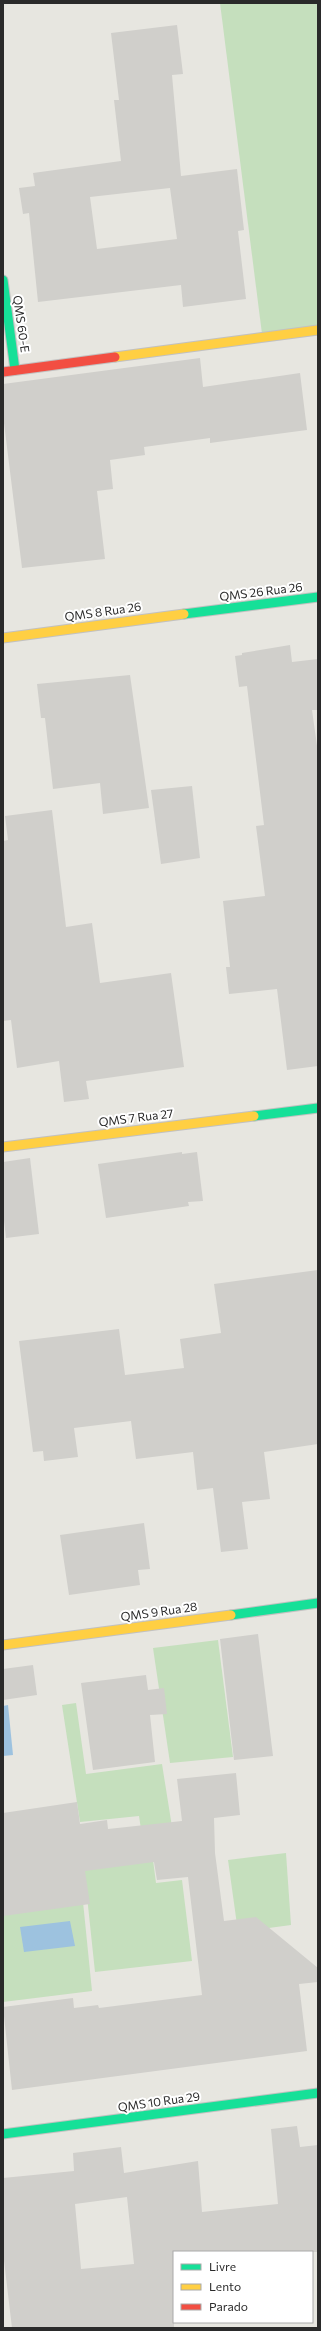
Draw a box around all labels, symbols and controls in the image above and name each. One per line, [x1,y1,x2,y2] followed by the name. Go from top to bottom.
[11,294,33,353] street label: QMS 60-E
[218,579,303,603] street label: QMS 26 Rua 26
[64,599,142,623] street label: QMS 8 Rua 26
[98,1105,174,1129] street label: QMS 7 Rua 27
[120,1599,198,1623] street label: QMS 9 Rua 28
[117,2088,201,2114] street label: QMS 10 Rua 29
[173,2251,313,2323] legend
[209,2259,236,2273] text: Livre
[209,2279,241,2293] text: Lento
[209,2299,248,2313] text: Parado

